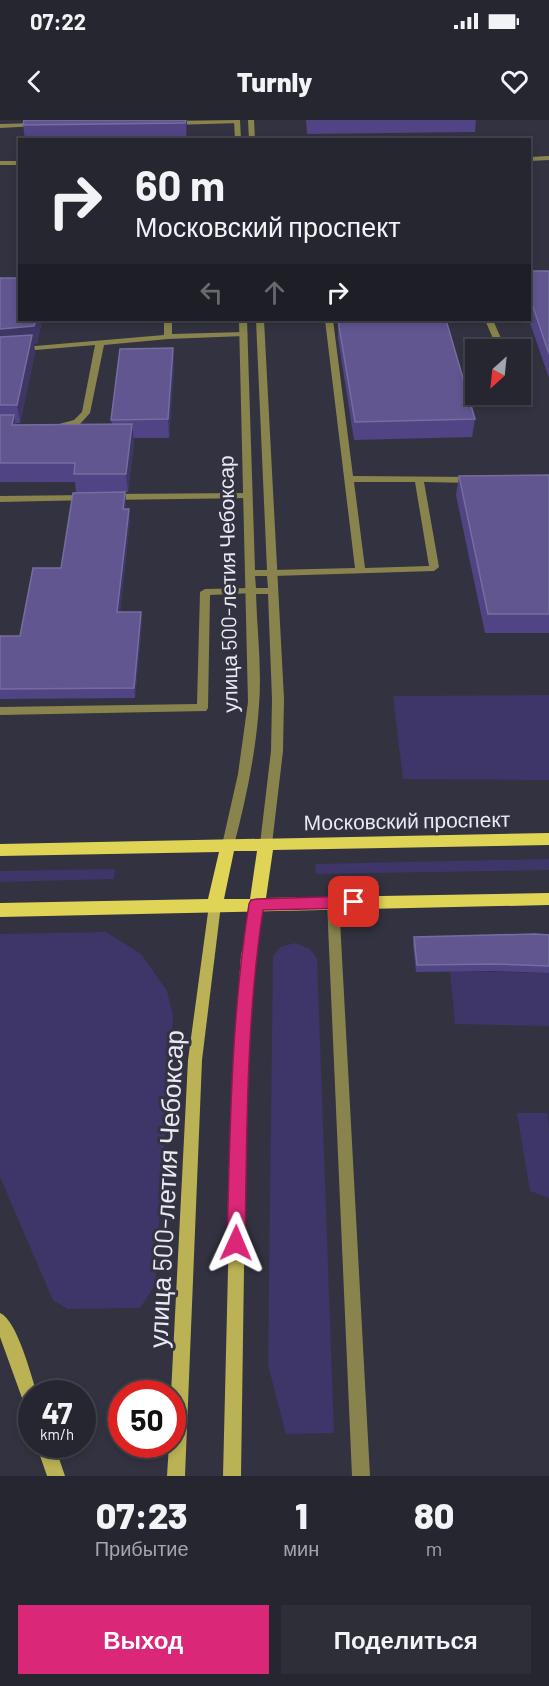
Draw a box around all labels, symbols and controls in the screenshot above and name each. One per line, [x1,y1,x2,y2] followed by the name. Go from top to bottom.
[30,8,86,34] text: 07:22
[18,65,51,98] icon: back
[237,65,312,97] text: Turnly
[498,65,531,98] icon: heart
[135,159,225,209] text: 60 m
[36,162,114,240] icon: right
[135,210,401,242] text: Московский проспект
[195,276,228,309] icon: left
[258,276,291,309] icon: ahead
[321,276,354,309] icon: right
[465,339,531,405] north arrow
[465,339,531,405] map controls
[212,455,242,713] street label: улица 500-летия Чебоксар
[303,806,511,834] street label: Московский проспект
[328,876,379,927] pin
[337,885,370,918] icon: arrive
[141,1029,189,1349] street label: улица 500-летия Чебоксар
[204,1211,268,1275] position arrow
[108,1380,186,1458] speed limit sign: 50
[42,1394,72,1430] text: 47
[40,1425,74,1443] text: km/h
[96,1493,188,1536] text: 07:23
[295,1493,308,1536] text: 1
[414,1493,454,1536] text: 80
[95,1536,189,1560] text: Прибытие
[283,1536,319,1560] text: мин
[426,1536,442,1560] text: m
[18,1605,269,1674] button: Выход
[281,1605,531,1674] button: Поделиться

